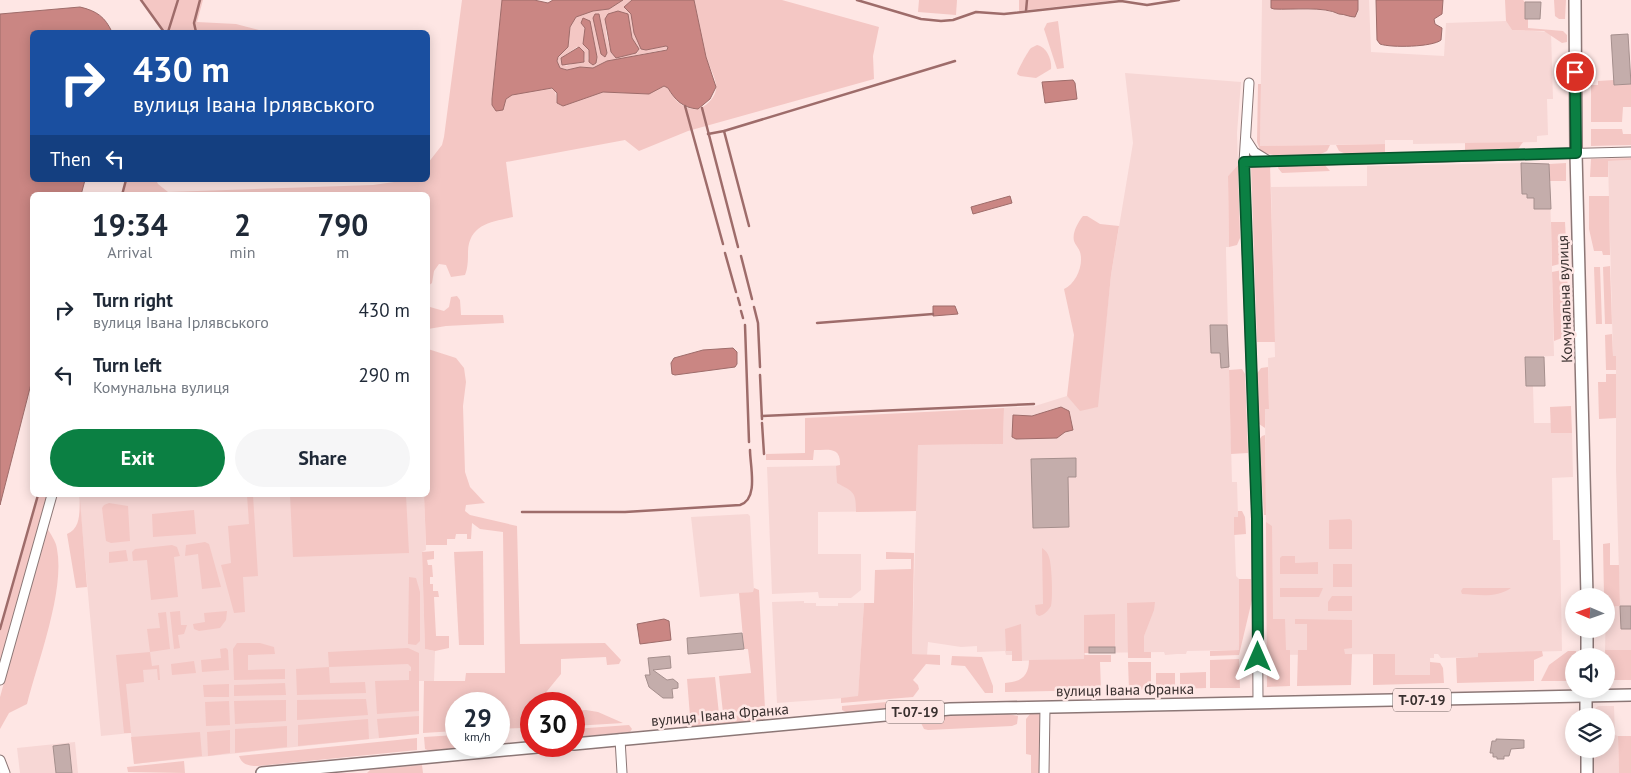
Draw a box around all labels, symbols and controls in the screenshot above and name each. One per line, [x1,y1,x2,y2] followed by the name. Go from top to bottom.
[133,46,230,92] text: 430 m
[50,50,115,115] icon: right
[1554,51,1596,93] pin
[1561,58,1589,86] icon: arrive
[133,90,375,118] text: вулиця Івана Ірлявського
[101,145,129,173] icon: left
[50,147,91,171] text: Then
[92,205,168,244] text: 19:34
[234,205,251,244] text: 2
[317,205,368,244] text: 790
[1553,235,1576,363] street label: Комунальна вулиця
[107,242,152,262] text: Arrival
[230,242,256,262] text: min
[336,242,349,262] text: m
[93,288,173,312] text: Turn right
[50,296,78,324] icon: right
[358,298,410,322] text: 430 m
[93,312,269,332] text: вулиця Івана Ірлявського
[93,353,162,377] text: Turn left
[50,361,78,389] icon: left
[358,363,410,387] text: 290 m
[93,377,229,397] text: Комунальна вулиця
[50,429,225,487] button: Exit
[235,429,410,487] button: Share
[1565,588,1615,638] north arrow
[1565,588,1615,758] map controls
[1231,630,1283,682] position arrow
[1565,648,1615,698] button: sound
[1056,679,1194,700] street label: вулиця Івана Франка
[1393,688,1451,712] road number: Т-07-19
[520,692,585,757] speed limit sign: 30
[650,699,790,730] street label: вулиця Івана Франка
[886,700,944,724] road number: Т-07-19
[463,702,492,734] text: 29
[1565,708,1615,758] button: layers
[464,729,491,744] text: km/h

